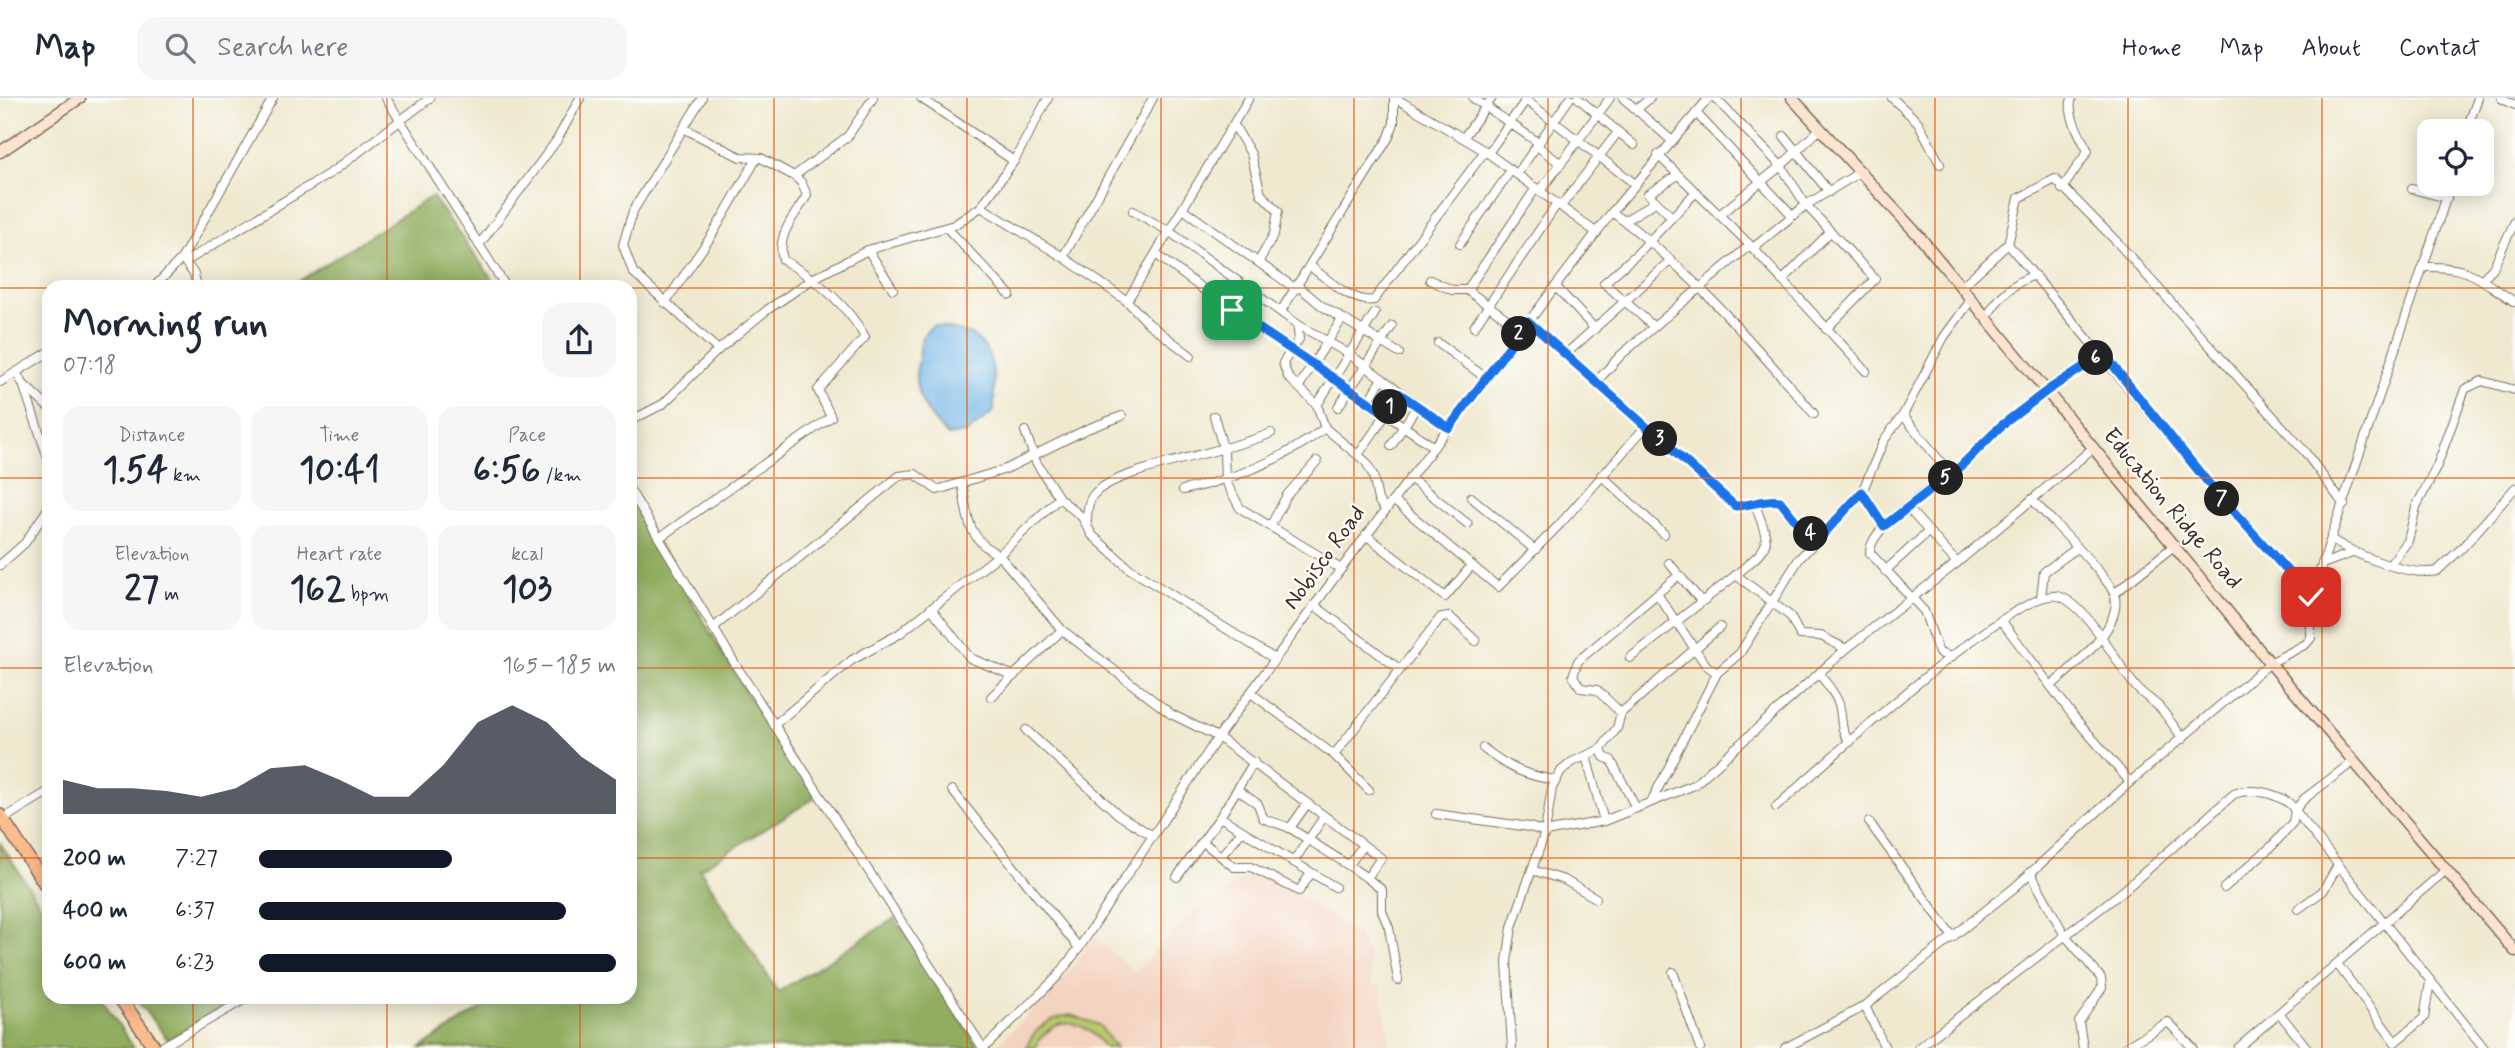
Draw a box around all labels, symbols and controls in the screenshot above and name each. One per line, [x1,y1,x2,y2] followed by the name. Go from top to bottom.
[137,17,627,80] search box
[35,26,95,70] text: Map
[161,29,199,67] icon: search
[217,31,348,65] text: Search here
[2122,33,2182,64] text: Home
[2220,33,2264,64] text: Map
[2302,33,2361,64] text: About
[2399,33,2480,64] text: Contact
[2417,119,2494,196] map controls
[2417,119,2494,196] button: locate
[1202,280,1262,340] pin
[1213,291,1251,329] icon: arrive
[63,300,268,349] text: Morning run
[542,303,616,377] button: share
[1502,316,1536,352] pin: 2
[1514,321,1523,346] text: 2
[2078,341,2114,376] pin: 6
[2091,345,2100,370] text: 6
[63,351,116,381] text: 07:18
[1372,390,1408,424] pin: 1
[1385,394,1394,419] text: 1
[1642,422,1678,456] pin: 3
[2096,422,2248,596] street label: Education Ridge Road
[118,423,185,448] text: Distance
[320,423,359,448] text: Time
[508,423,546,448] text: Pace
[1655,426,1664,451] text: 3
[103,448,168,494] text: 1.54
[299,448,380,494] text: 10:41
[473,448,540,494] text: 6:56
[1928,460,1964,496] pin: 5
[168,463,201,488] text: km
[540,463,582,488] text: /km
[1940,465,1951,490] text: 5
[2204,482,2240,516] pin: 7
[2216,486,2227,511] text: 7
[1277,500,1373,616] street label: Nobisco Road
[1794,516,1828,551] pin: 4
[1805,521,1816,546] text: 4
[114,542,189,567] text: Elevation
[297,542,382,567] text: Heart rate
[511,542,543,567] text: kcal
[124,567,159,613] text: 27
[290,567,346,613] text: 162
[502,567,552,613] text: 103
[2281,567,2341,627] pin
[2292,578,2330,616] icon: check
[159,582,179,607] text: m
[346,582,389,607] text: bpm
[63,651,154,681] text: Elevation
[502,651,616,681] text: 165–185 m
[63,844,126,874] text: 200 m
[175,844,218,874] text: 7:27
[63,896,128,926] text: 400 m
[175,896,215,926] text: 6:37
[63,948,126,978] text: 600 m
[175,948,214,978] text: 6:23

